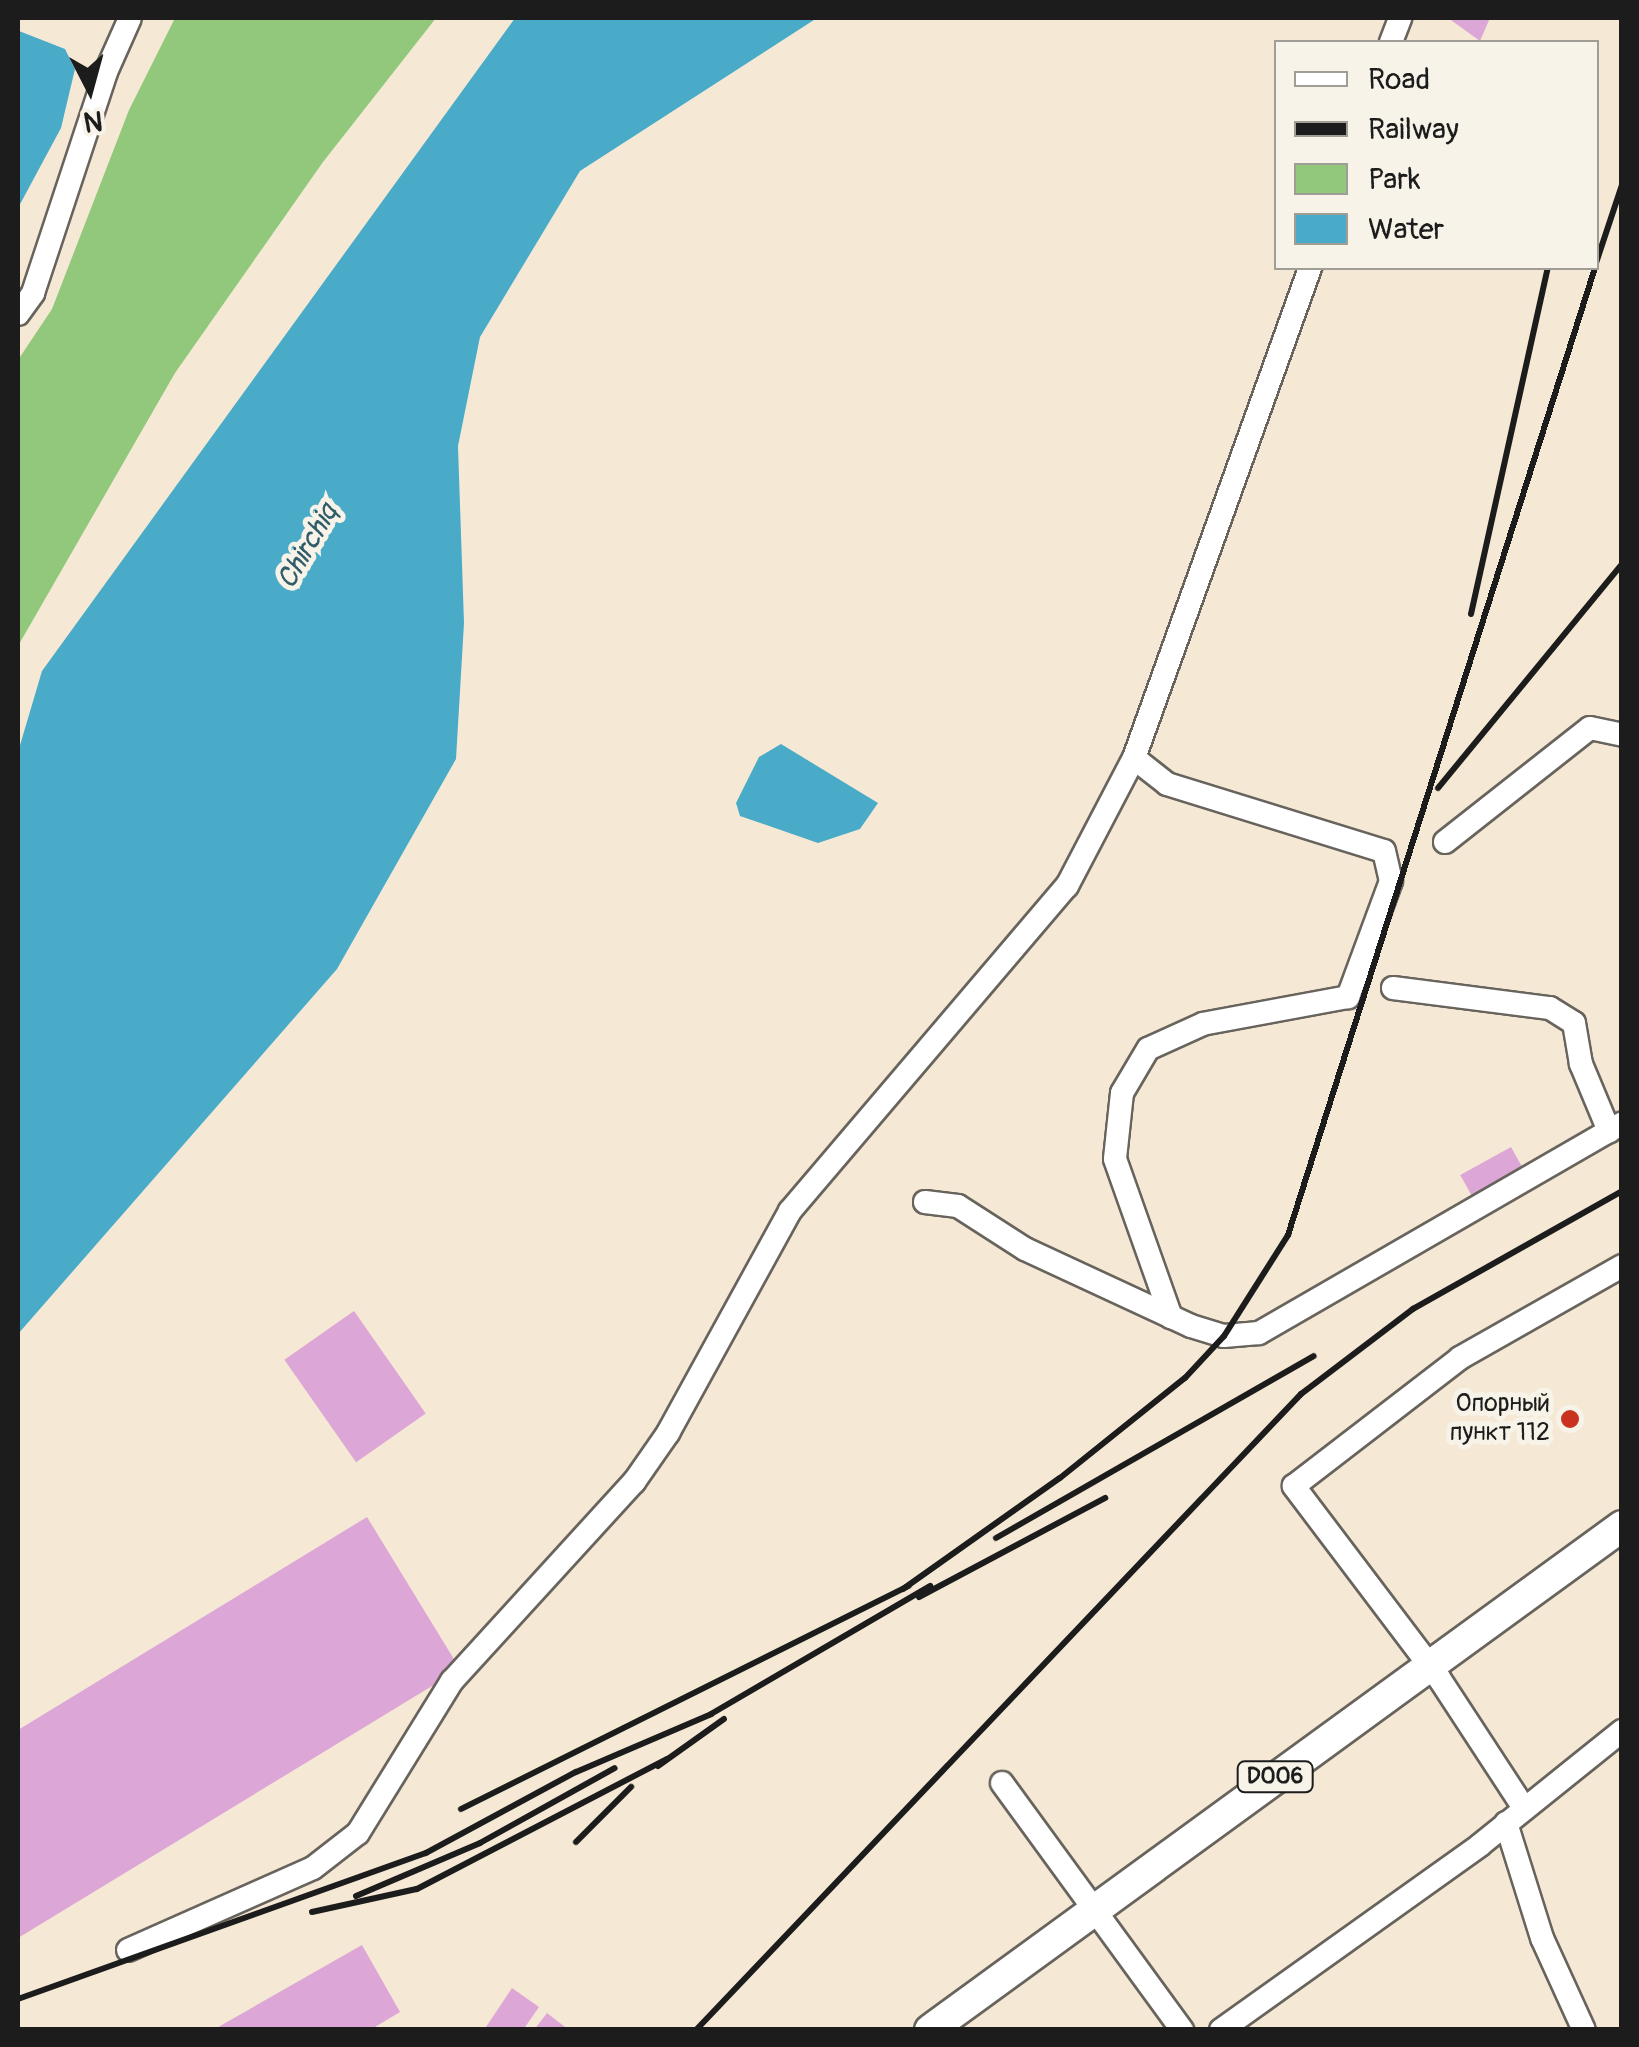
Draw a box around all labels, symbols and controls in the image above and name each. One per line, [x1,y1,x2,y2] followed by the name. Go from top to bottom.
[40,40,140,140] north arrow
[1274,40,1599,270] legend
[1368,61,1430,98] text: Road
[82,102,104,139] text: N
[1368,111,1459,148] text: Railway
[1368,161,1421,198] text: Park
[1368,211,1444,248] text: Water
[271,499,345,595] water label: Chirchiq
[1450,1390,1550,1449] place label: Опорный пункт 112
[1559,1408,1581,1430] marker: Опорный пункт 112
[1235,1760,1315,1794] road number: D006

